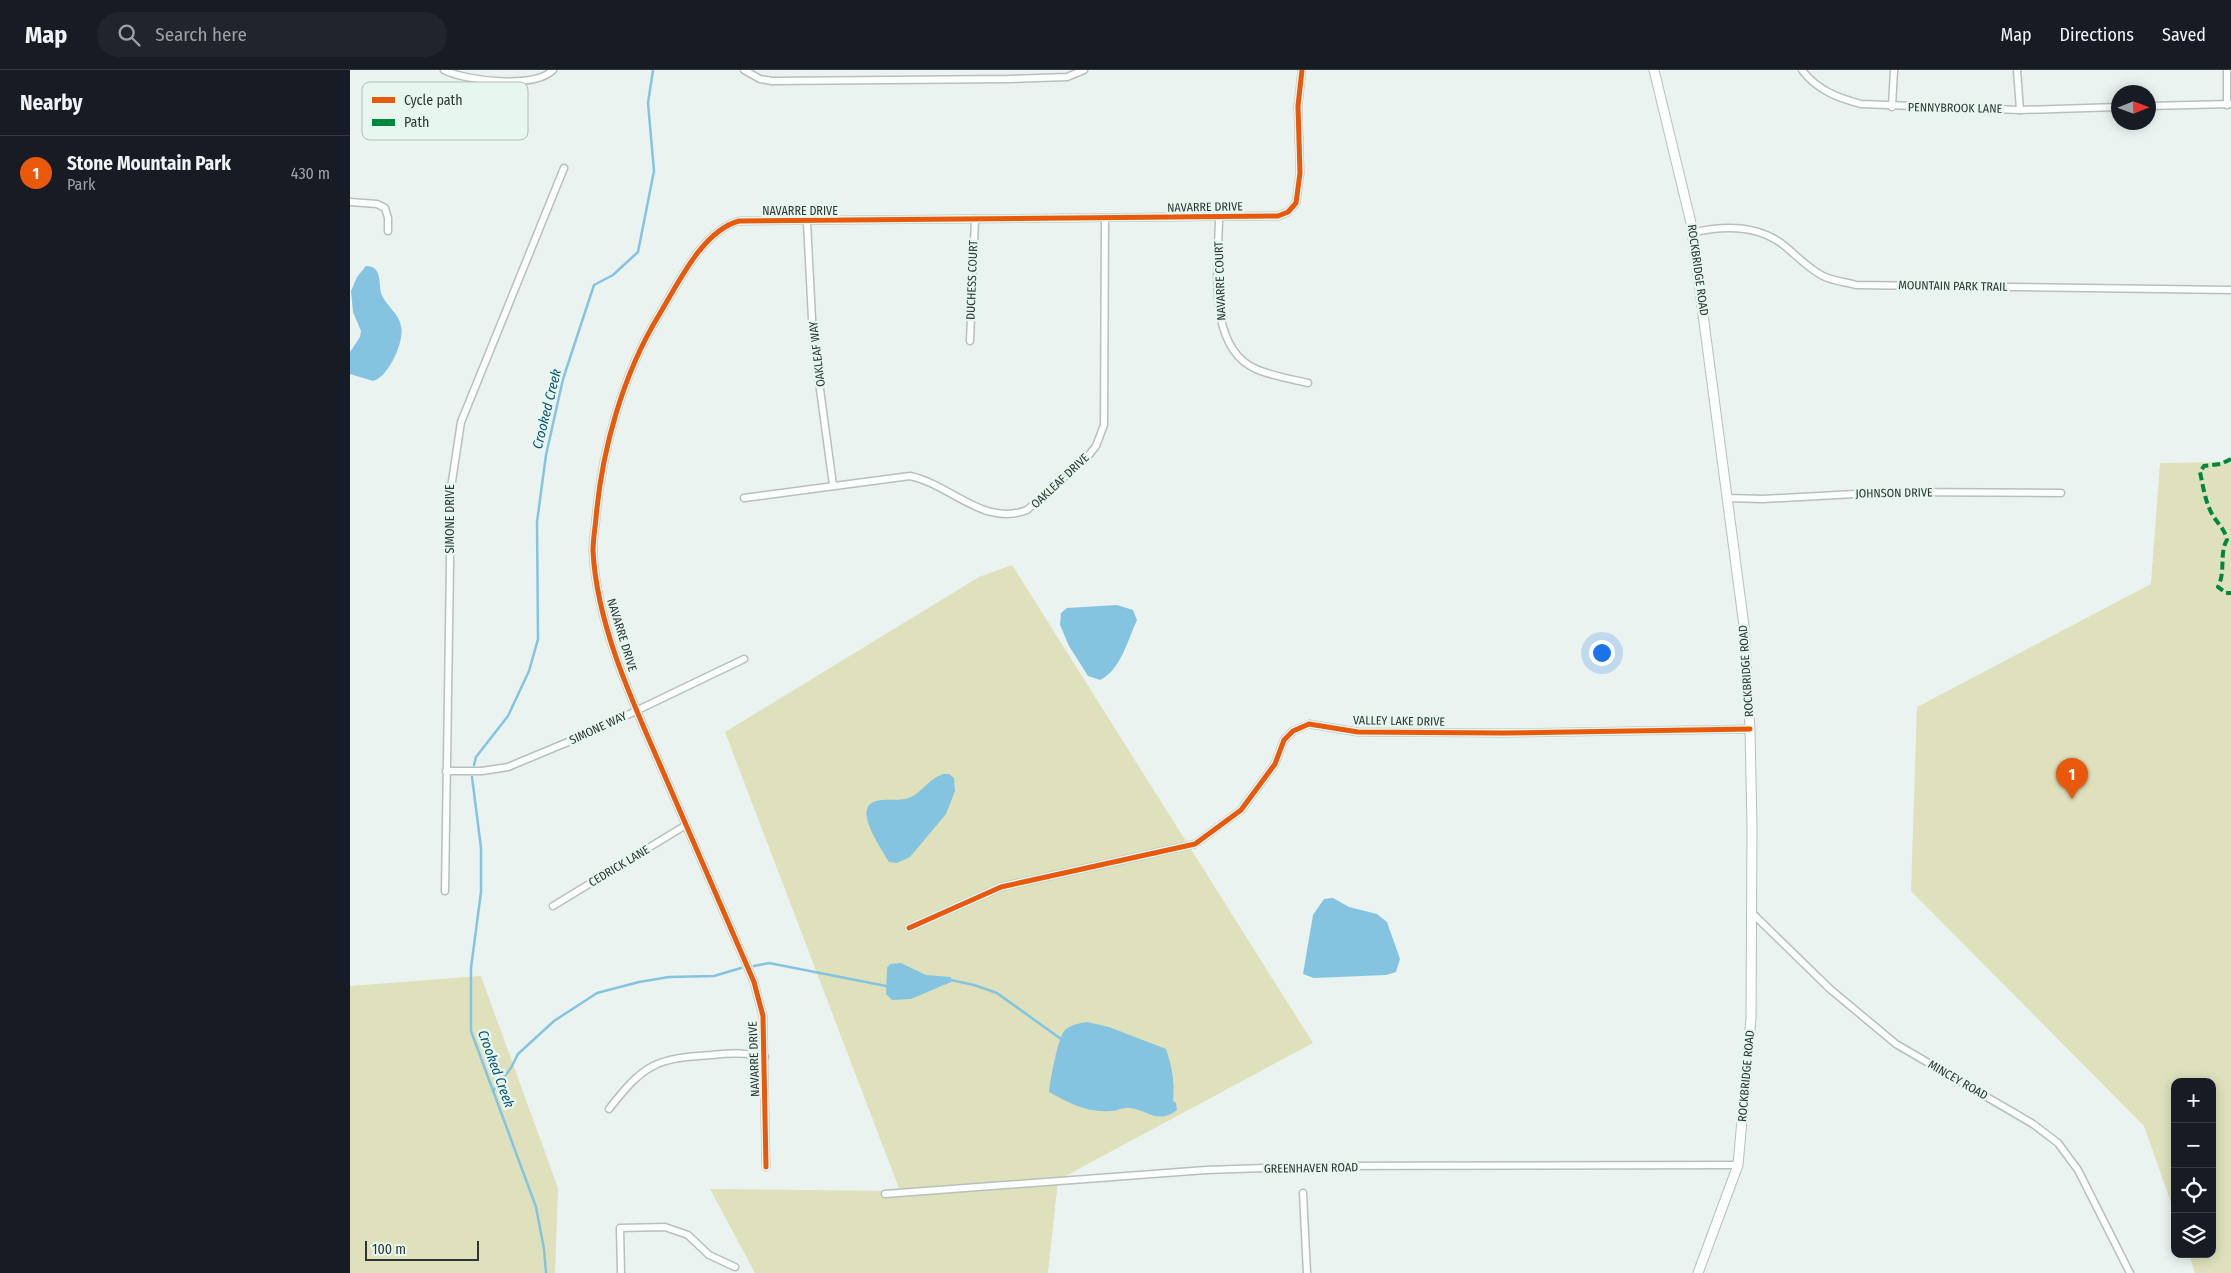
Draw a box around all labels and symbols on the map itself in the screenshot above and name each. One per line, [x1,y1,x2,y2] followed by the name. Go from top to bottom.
[362,82,528,140] legend
[2111,85,2156,130] north arrow
[404,92,463,109] text: Cycle path
[1908,100,2003,116] street label: PENNYBROOK LANE
[404,114,429,131] text: Path
[1167,199,1243,215] street label: NAVARRE DRIVE
[762,204,838,218] street label: NAVARRE DRIVE
[1685,223,1711,317] street label: ROCKBRIDGE ROAD
[964,239,980,320] street label: DUCHESS COURT
[1212,241,1228,321] street label: NAVARRE COURT
[1898,278,2008,294] street label: MOUNTAIN PARK TRAIL
[806,320,828,388] street label: OAKLEAF WAY
[529,367,565,451] water label: Crooked Creek
[1028,450,1092,511] street label: OAKLEAF DRIVE
[443,484,457,554] street label: SIMONE DRIVE
[1855,485,1933,501] street label: JOHNSON DRIVE
[604,597,640,674] street label: NAVARRE DRIVE
[1736,625,1756,717] street label: ROCKBRIDGE ROAD
[1589,640,1615,666] your location
[567,709,629,747] street label: SIMONE WAY
[1353,713,1446,729] street label: VALLEY LAKE DRIVE
[2056,758,2088,799] pin: 1
[586,842,652,890] street label: CEDRICK LANE
[746,1021,762,1097] street label: NAVARRE DRIVE
[474,1028,518,1110] water label: Crooked Creek
[1735,1029,1757,1122] street label: ROCKBRIDGE ROAD
[1926,1057,1990,1103] street label: MINCEY ROAD
[1264,1160,1358,1176] street label: GREENHAVEN ROAD
[365,1238,479,1261] scale bar

